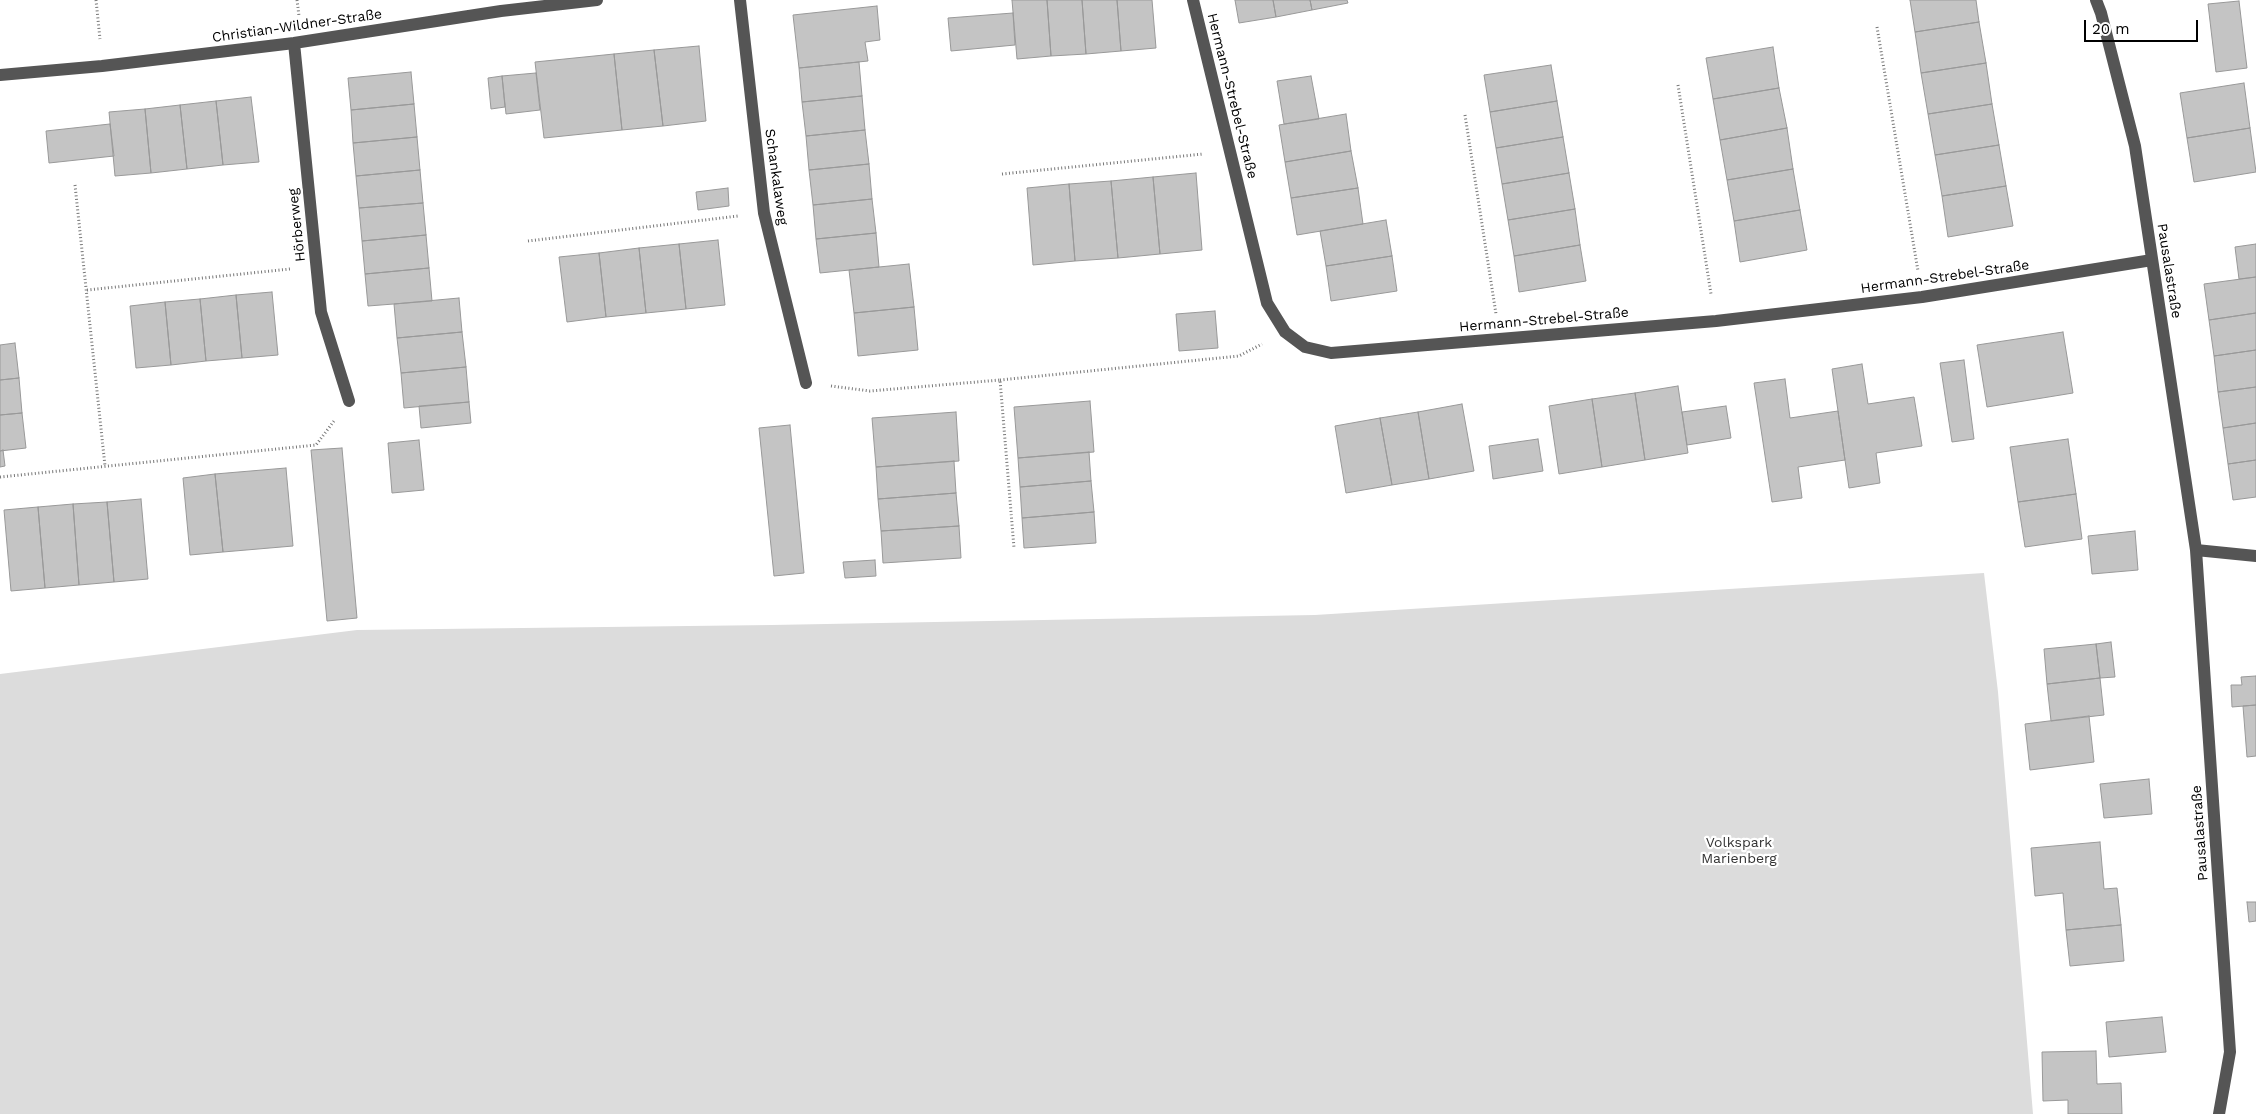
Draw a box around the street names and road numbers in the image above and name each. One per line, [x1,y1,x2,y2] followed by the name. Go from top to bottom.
[211,6,383,46] street label: Christian-Wildner-Straße
[1203,11,1261,181] street label: Hermann-Strebel-Straße
[761,128,791,226] street label: Schankalaweg
[285,187,309,263] street label: Hörberweg
[2153,222,2185,320] street label: Pausalastraße
[1860,257,2030,297] street label: Hermann-Strebel-Straße
[1459,304,1629,336] street label: Hermann-Strebel-Straße
[2188,785,2212,881] street label: Pausalastraße

